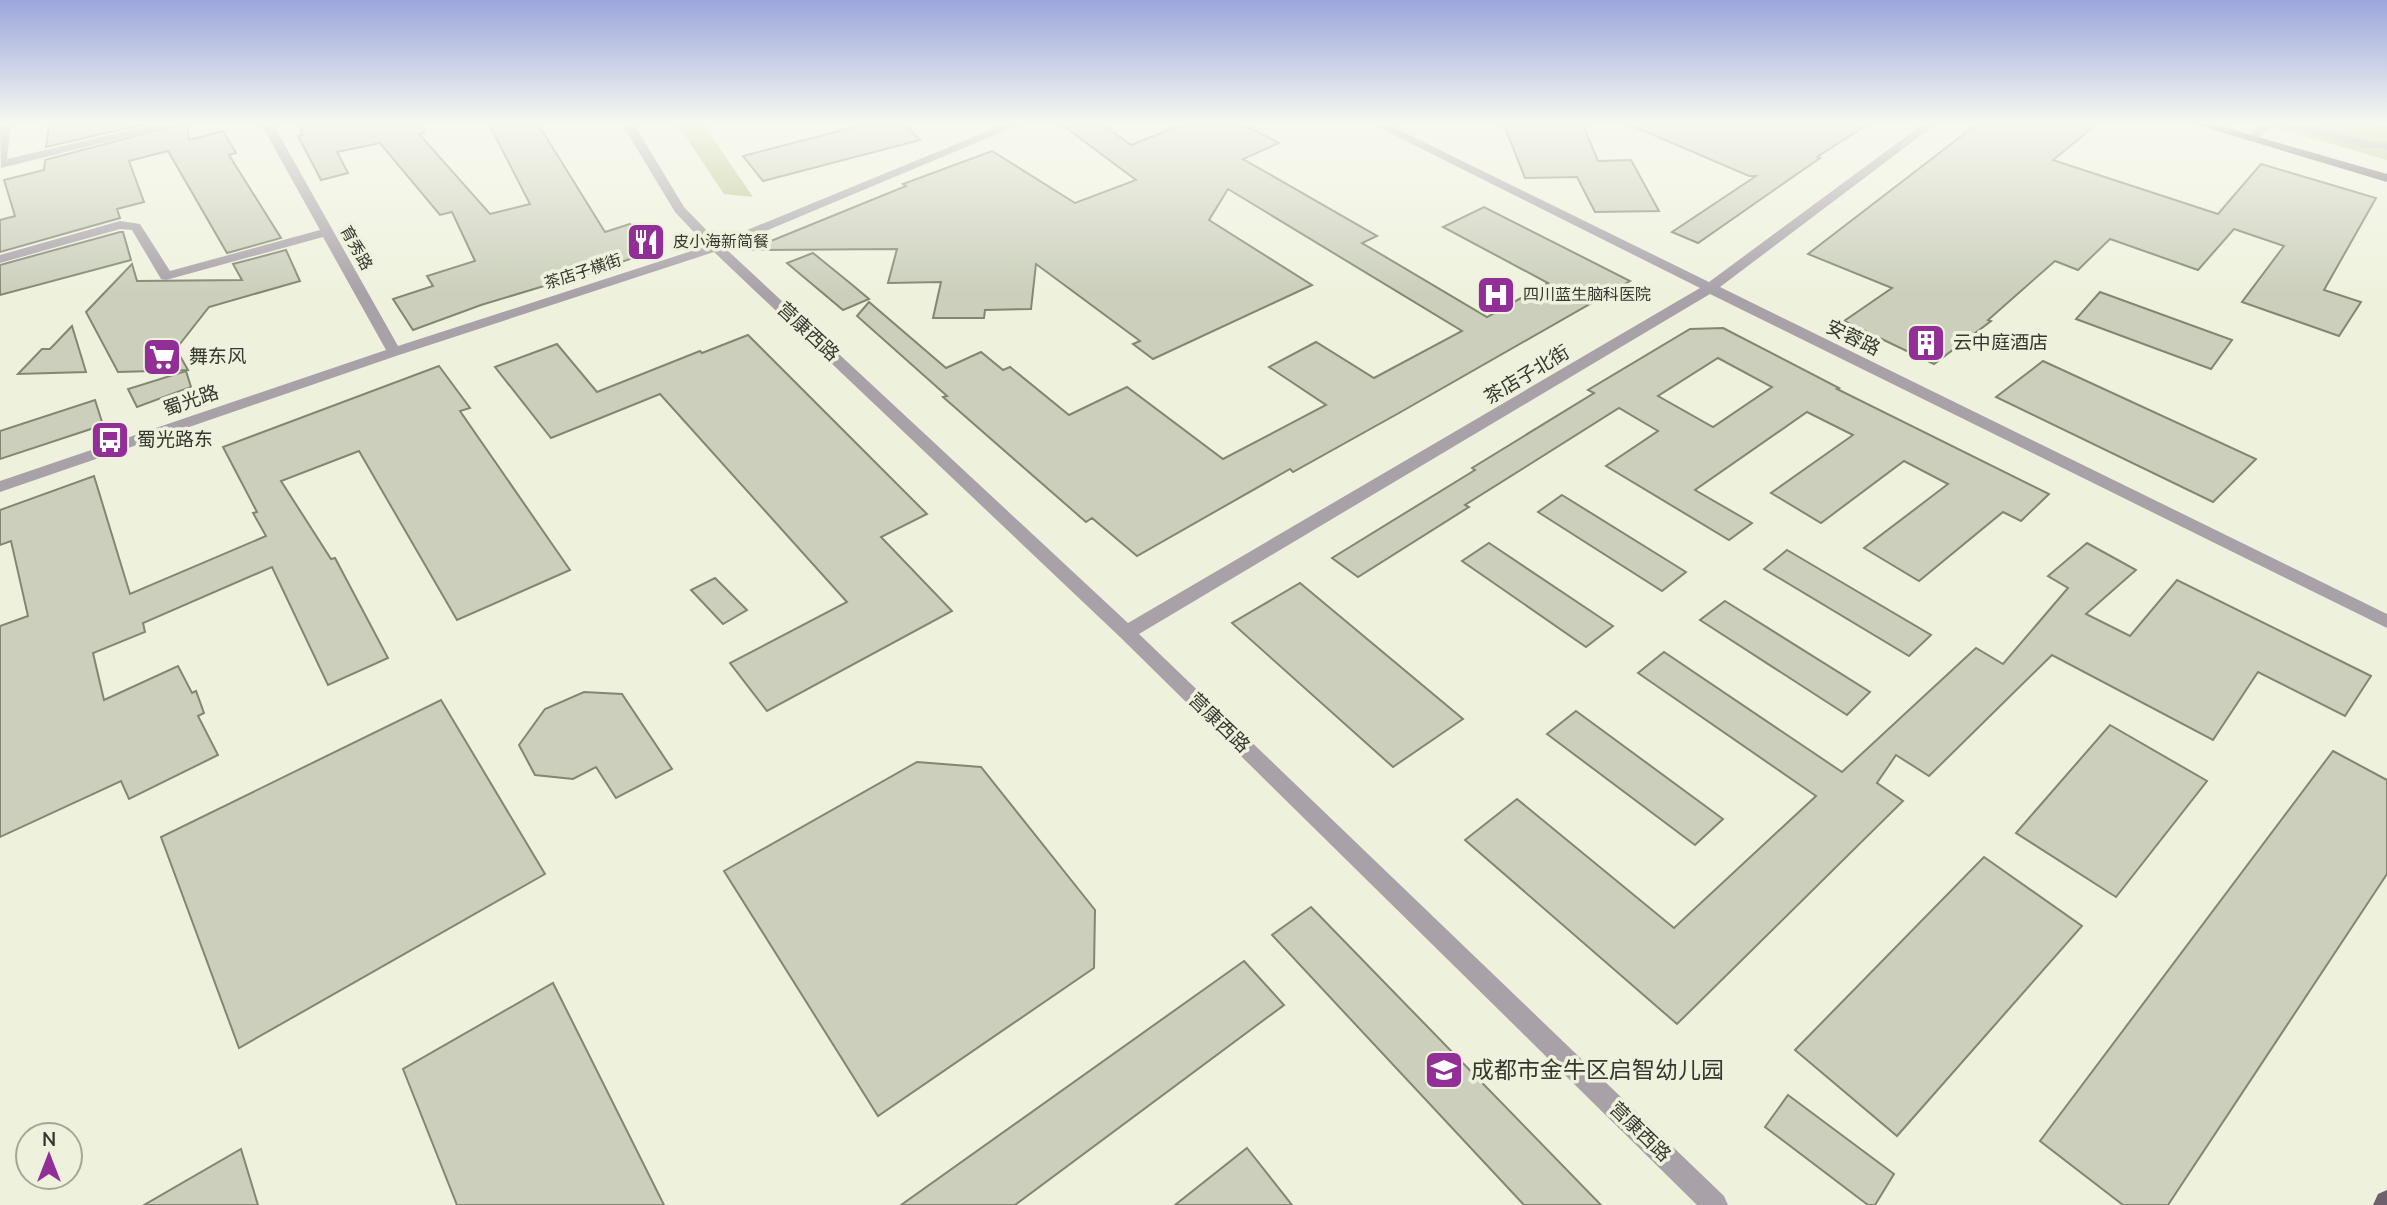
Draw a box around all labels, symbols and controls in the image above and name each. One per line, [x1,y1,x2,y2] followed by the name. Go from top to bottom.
[625,221,667,263] restaurant icon: 皮小海新简餐
[335,222,377,274] street label: 育秀路
[673,231,769,253] place label: 皮小海新简餐
[542,249,624,295] street label: 茶店子横街
[1475,274,1517,316] hospital icon: 四川蓝生脑科医院
[1523,284,1651,306] place label: 四川蓝生脑科医院
[771,297,845,367] street label: 营康西路
[1822,314,1884,362] street label: 安蓉路
[1905,322,1947,364] building icon: 云中庭酒店
[1953,330,2048,356] place label: 云中庭酒店
[141,336,183,378] supermarket icon: 舞东风
[1480,339,1574,411] street label: 茶店子北街
[189,344,246,370] place label: 舞东风
[160,379,222,423] street label: 蜀光路
[89,419,131,461] bus stop icon: 蜀光路东
[137,427,213,453] place label: 蜀光路东
[1183,687,1255,759] street label: 营康西路
[1423,1049,1465,1091] school or university icon: 成都市金牛区启智幼儿园
[1471,1055,1724,1086] place label: 成都市金牛区启智幼儿园
[1604,1096,1676,1168] street label: 营康西路
[14,1121,84,1191] north arrow
[42,1127,56,1153] text: N

